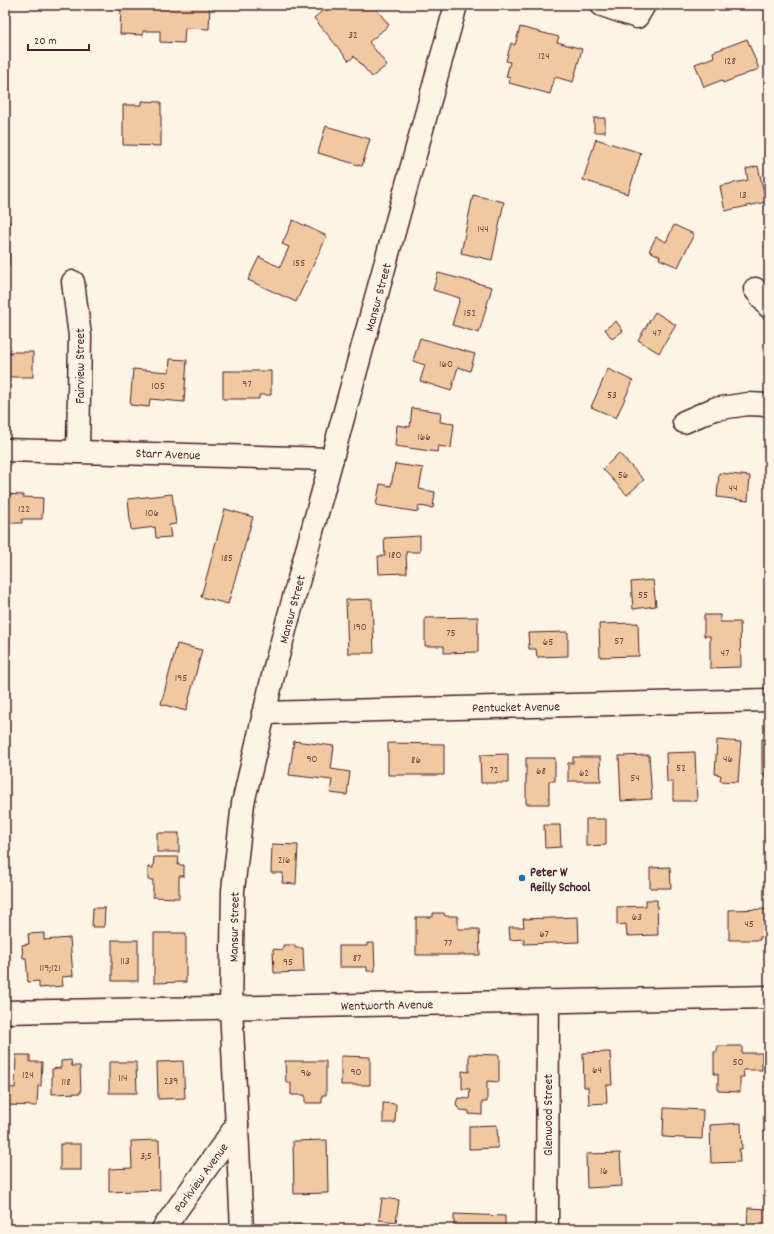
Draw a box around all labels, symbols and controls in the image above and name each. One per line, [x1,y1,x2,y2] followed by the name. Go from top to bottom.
[28,26,89,52] scale bar
[348,28,358,44] house number: 32
[34,33,57,50] text: 20 m
[538,49,550,65] house number: 124
[724,54,736,70] house number: 128
[739,188,747,204] house number: 13
[477,222,489,238] house number: 144
[293,256,305,272] house number: 155
[361,261,398,334] street label: Mansur Street
[464,306,476,322] house number: 152
[653,326,661,342] house number: 47
[72,328,91,404] street label: Fairview Street
[439,357,453,373] house number: 160
[242,377,252,393] house number: 97
[151,379,165,395] house number: 105
[607,388,617,404] house number: 53
[417,430,431,446] house number: 166
[135,445,201,466] street label: Starr Avenue
[618,468,628,484] house number: 56
[728,481,738,497] house number: 44
[18,502,30,518] house number: 122
[145,506,159,522] house number: 106
[389,548,401,564] house number: 180
[221,551,233,567] house number: 185
[275,573,312,646] street label: Mansur Street
[638,588,648,604] house number: 55
[353,620,367,636] house number: 190
[446,626,456,642] house number: 75
[614,634,624,650] house number: 57
[543,635,553,651] house number: 65
[721,646,729,662] house number: 47
[175,671,187,687] house number: 195
[472,698,560,719] street label: Pentucket Avenue
[306,752,318,768] house number: 90
[723,752,733,768] house number: 46
[411,753,421,769] house number: 86
[676,761,686,777] house number: 52
[489,763,499,779] house number: 72
[536,764,546,780] house number: 68
[579,766,589,782] house number: 62
[630,771,640,787] house number: 54
[278,853,290,869] house number: 216
[530,864,591,898] place label: Peter W Reilly School
[517,873,527,883] marker: Peter W Reilly School
[225,892,246,962] street label: Mansur Street
[632,910,642,926] house number: 63
[744,917,754,933] house number: 45
[539,927,549,943] house number: 67
[444,936,452,952] house number: 77
[353,951,361,967] house number: 87
[120,954,130,970] house number: 113
[283,955,293,971] house number: 95
[39,961,61,977] house number: 119;121
[341,996,434,1017] street label: Wentworth Avenue
[732,1055,744,1071] house number: 50
[592,1063,602,1079] house number: 64
[350,1065,362,1081] house number: 90
[301,1066,311,1082] house number: 96
[22,1068,34,1084] house number: 124
[118,1071,128,1087] house number: 114
[164,1074,178,1090] house number: 239
[540,1074,559,1156] street label: Glenwood Street
[61,1075,71,1091] house number: 118
[170,1139,234,1217] street label: Parkview Avenue
[140,1149,152,1165] house number: 3;5
[600,1164,608,1180] house number: 16

